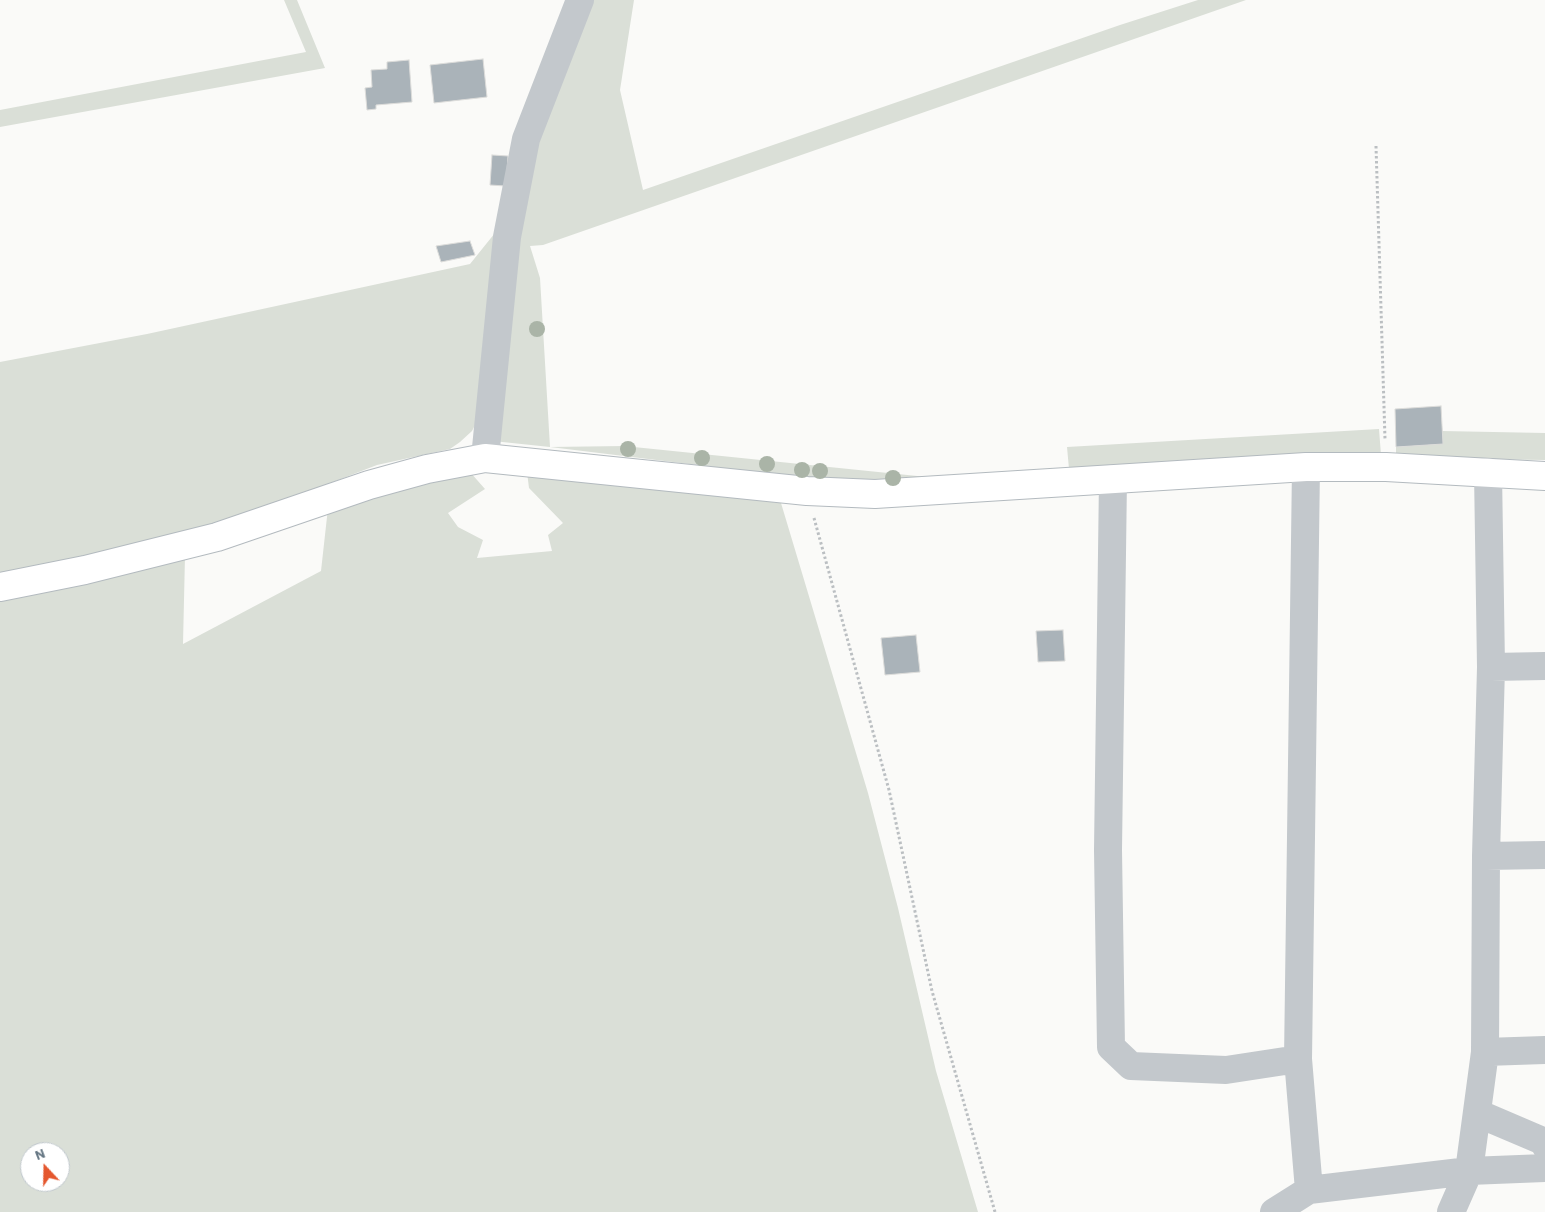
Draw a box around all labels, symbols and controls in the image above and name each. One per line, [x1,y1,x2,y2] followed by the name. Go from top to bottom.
[20,1142,70,1192] north arrow
[32,1144,47,1163] text: N

